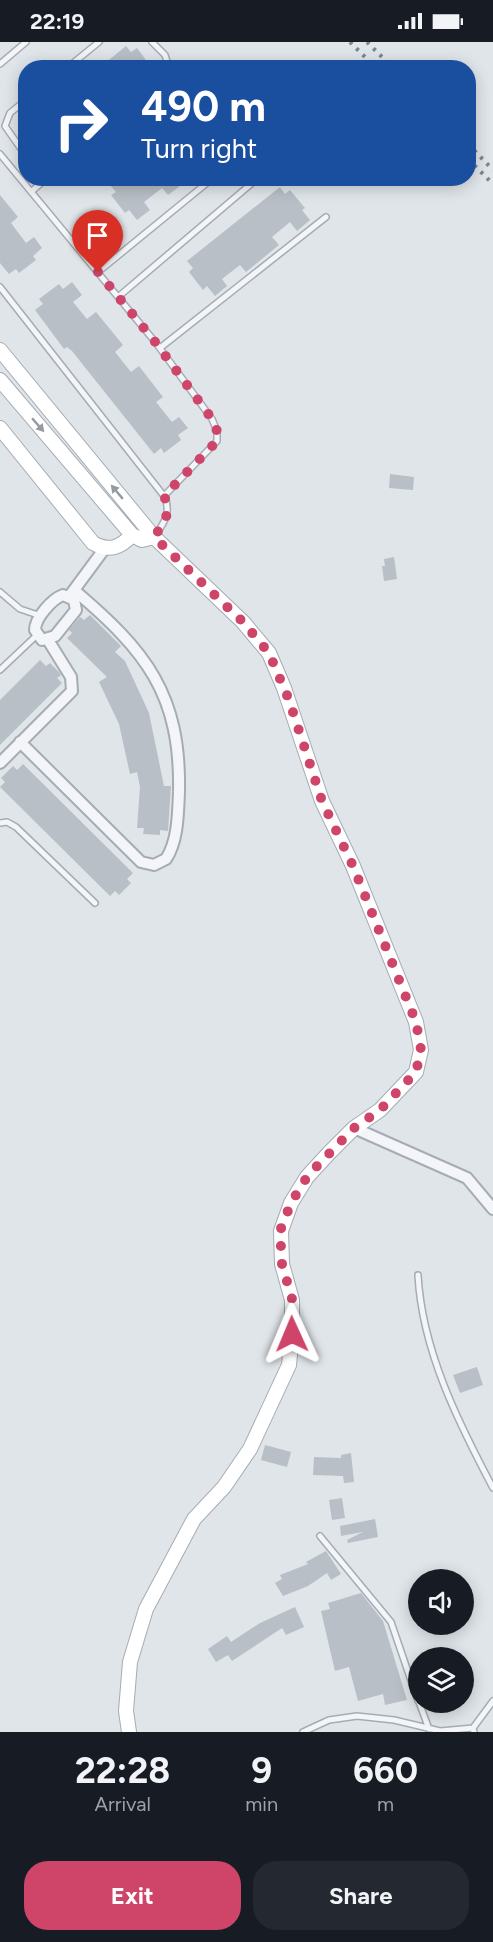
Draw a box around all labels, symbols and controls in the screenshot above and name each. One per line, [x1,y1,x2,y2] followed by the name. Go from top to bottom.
[30,8,84,35] text: 22:19
[141,81,266,132] text: 490 m
[42,84,120,162] icon: right
[141,132,257,165] text: Turn right
[72,210,123,272] pin
[81,219,114,252] icon: arrive
[31,417,44,433] one-way arrow
[111,485,124,500] one-way arrow
[260,1302,324,1366] position arrow
[408,1569,474,1713] map controls
[408,1569,474,1635] button: sound
[408,1647,474,1713] button: layers
[75,1749,170,1792] text: 22:28
[251,1749,272,1792] text: 9
[353,1749,418,1792] text: 660
[94,1792,151,1816] text: Arrival
[245,1792,278,1816] text: min
[377,1792,394,1816] text: m
[24,1861,241,1930] button: Exit
[253,1861,469,1930] button: Share

